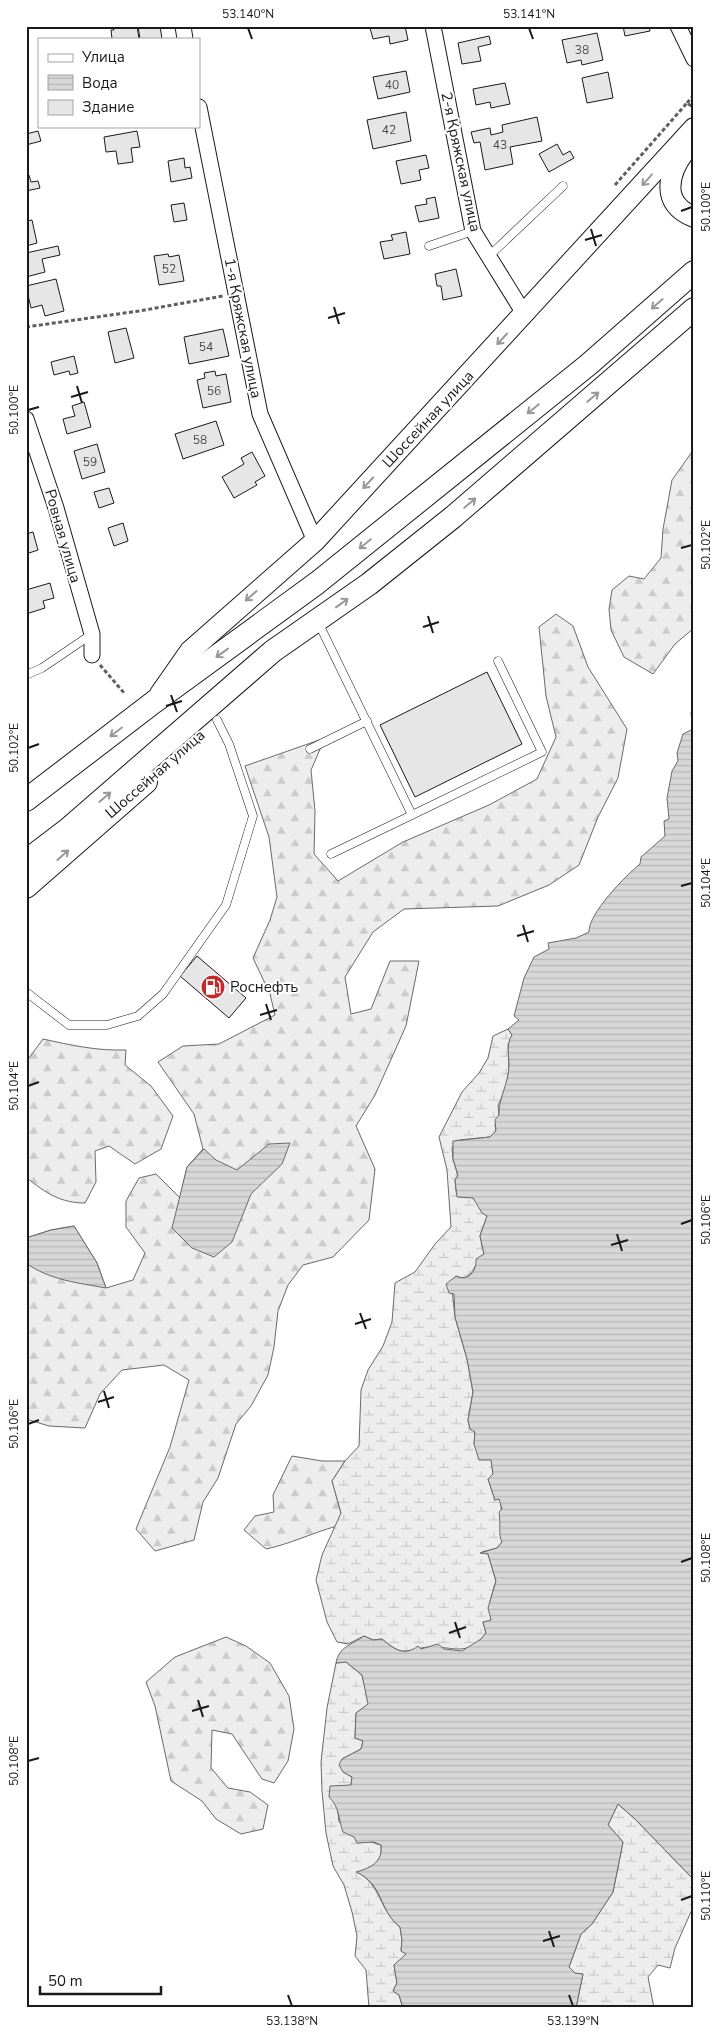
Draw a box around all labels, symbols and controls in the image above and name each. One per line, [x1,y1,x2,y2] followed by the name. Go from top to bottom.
[222,6,274,22] text: 53.140°N
[503,6,555,22] text: 53.141°N
[38,38,200,128] legend
[575,42,589,58] house number: 38
[81,47,125,67] text: Улица
[82,73,118,93] text: Вода
[385,77,399,93] house number: 40
[436,90,486,234] street label: 2-я Кряжская улица
[82,97,134,117] text: Здание
[382,122,396,138] house number: 42
[493,137,507,153] house number: 43
[641,173,653,186] one-way arrow
[698,182,714,232] text: 50.100°E
[220,256,266,400] street label: 1-я Кряжская улица
[162,261,176,277] house number: 52
[651,298,664,310] one-way arrow
[496,332,508,345] one-way arrow
[199,339,213,355] house number: 54
[378,366,478,472] street label: Шоссейная улица
[207,383,221,399] house number: 56
[6,385,22,435] text: 50.100°E
[587,392,600,403] one-way arrow
[527,404,540,415] one-way arrow
[193,432,207,448] house number: 58
[83,454,97,470] house number: 59
[362,477,374,490] one-way arrow
[40,487,86,585] street label: Ровная улица
[463,497,476,508] one-way arrow
[698,520,714,570] text: 50.102°E
[359,538,372,549] one-way arrow
[245,590,258,602] one-way arrow
[335,598,349,608] one-way arrow
[216,647,229,658] one-way arrow
[6,723,22,773] text: 50.102°E
[101,725,209,823] street label: Шоссейная улица
[109,727,123,737] one-way arrow
[99,791,112,802] one-way arrow
[57,849,70,861] one-way arrow
[698,858,714,908] text: 50.104°E
[200,974,226,1000] fuel station icon: Роснефть
[230,977,298,997] place label: Роснефть
[6,1061,22,1111] text: 50.104°E
[698,1195,714,1245] text: 50.106°E
[6,1399,22,1449] text: 50.106°E
[698,1533,714,1583] text: 50.108°E
[6,1736,22,1786] text: 50.108°E
[698,1871,714,1921] text: 50.110°E
[40,1964,161,1996] scale bar
[48,1971,83,1991] text: 50 m
[266,2013,318,2029] text: 53.138°N
[547,2013,599,2029] text: 53.139°N

